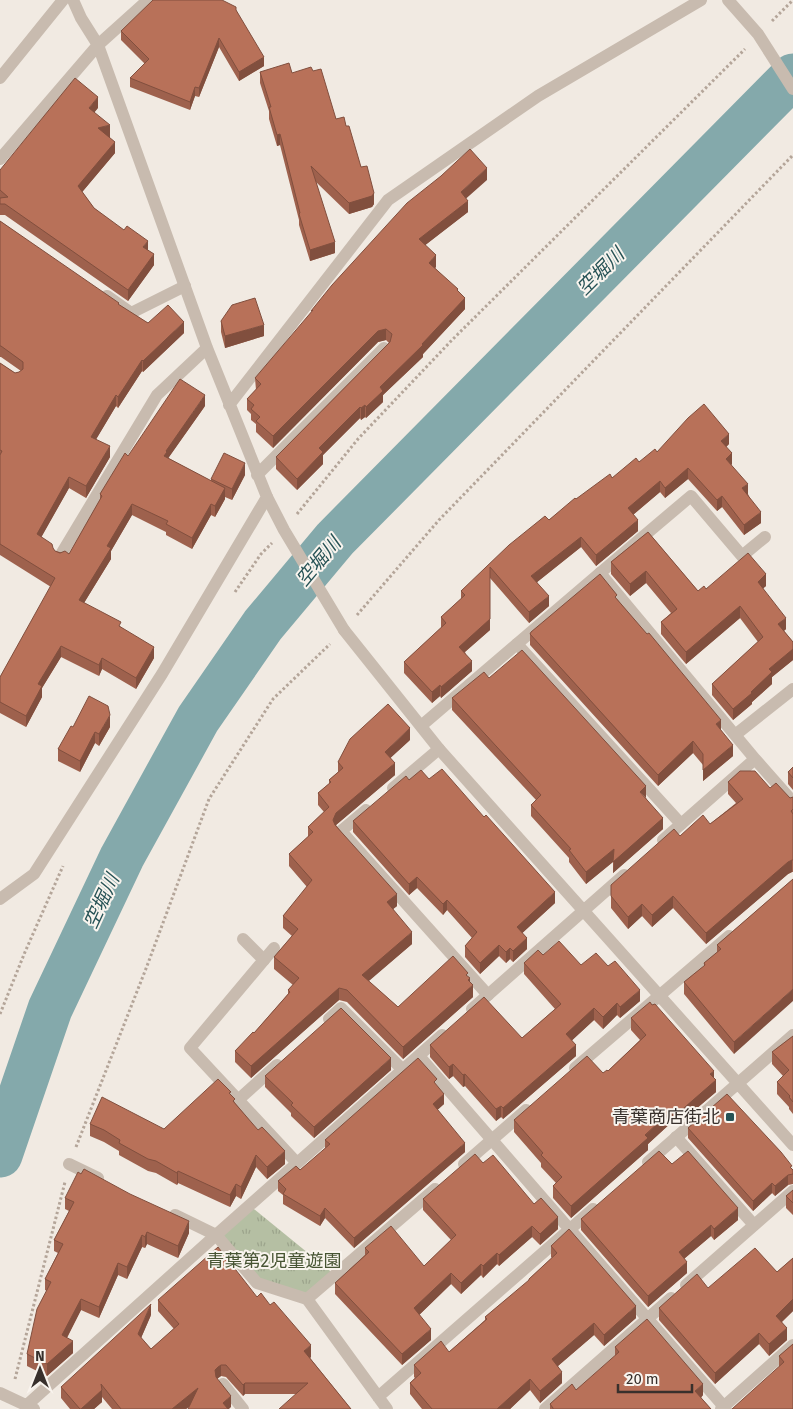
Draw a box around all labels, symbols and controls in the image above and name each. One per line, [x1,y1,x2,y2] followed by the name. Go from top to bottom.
[572,242,630,300] water label: 空堀川
[291,531,347,591] water label: 空堀川
[79,869,125,932] water label: 空堀川
[612,1106,720,1128] place label: 青葉商店街北
[724,1111,736,1123] marker: 青葉商店街北
[207,1250,341,1272] park label: 青葉第2児童遊園
[15,1344,65,1394] north arrow
[35,1348,45,1365] text: N
[618,1362,692,1394] scale bar
[626,1370,659,1388] text: 20 m

